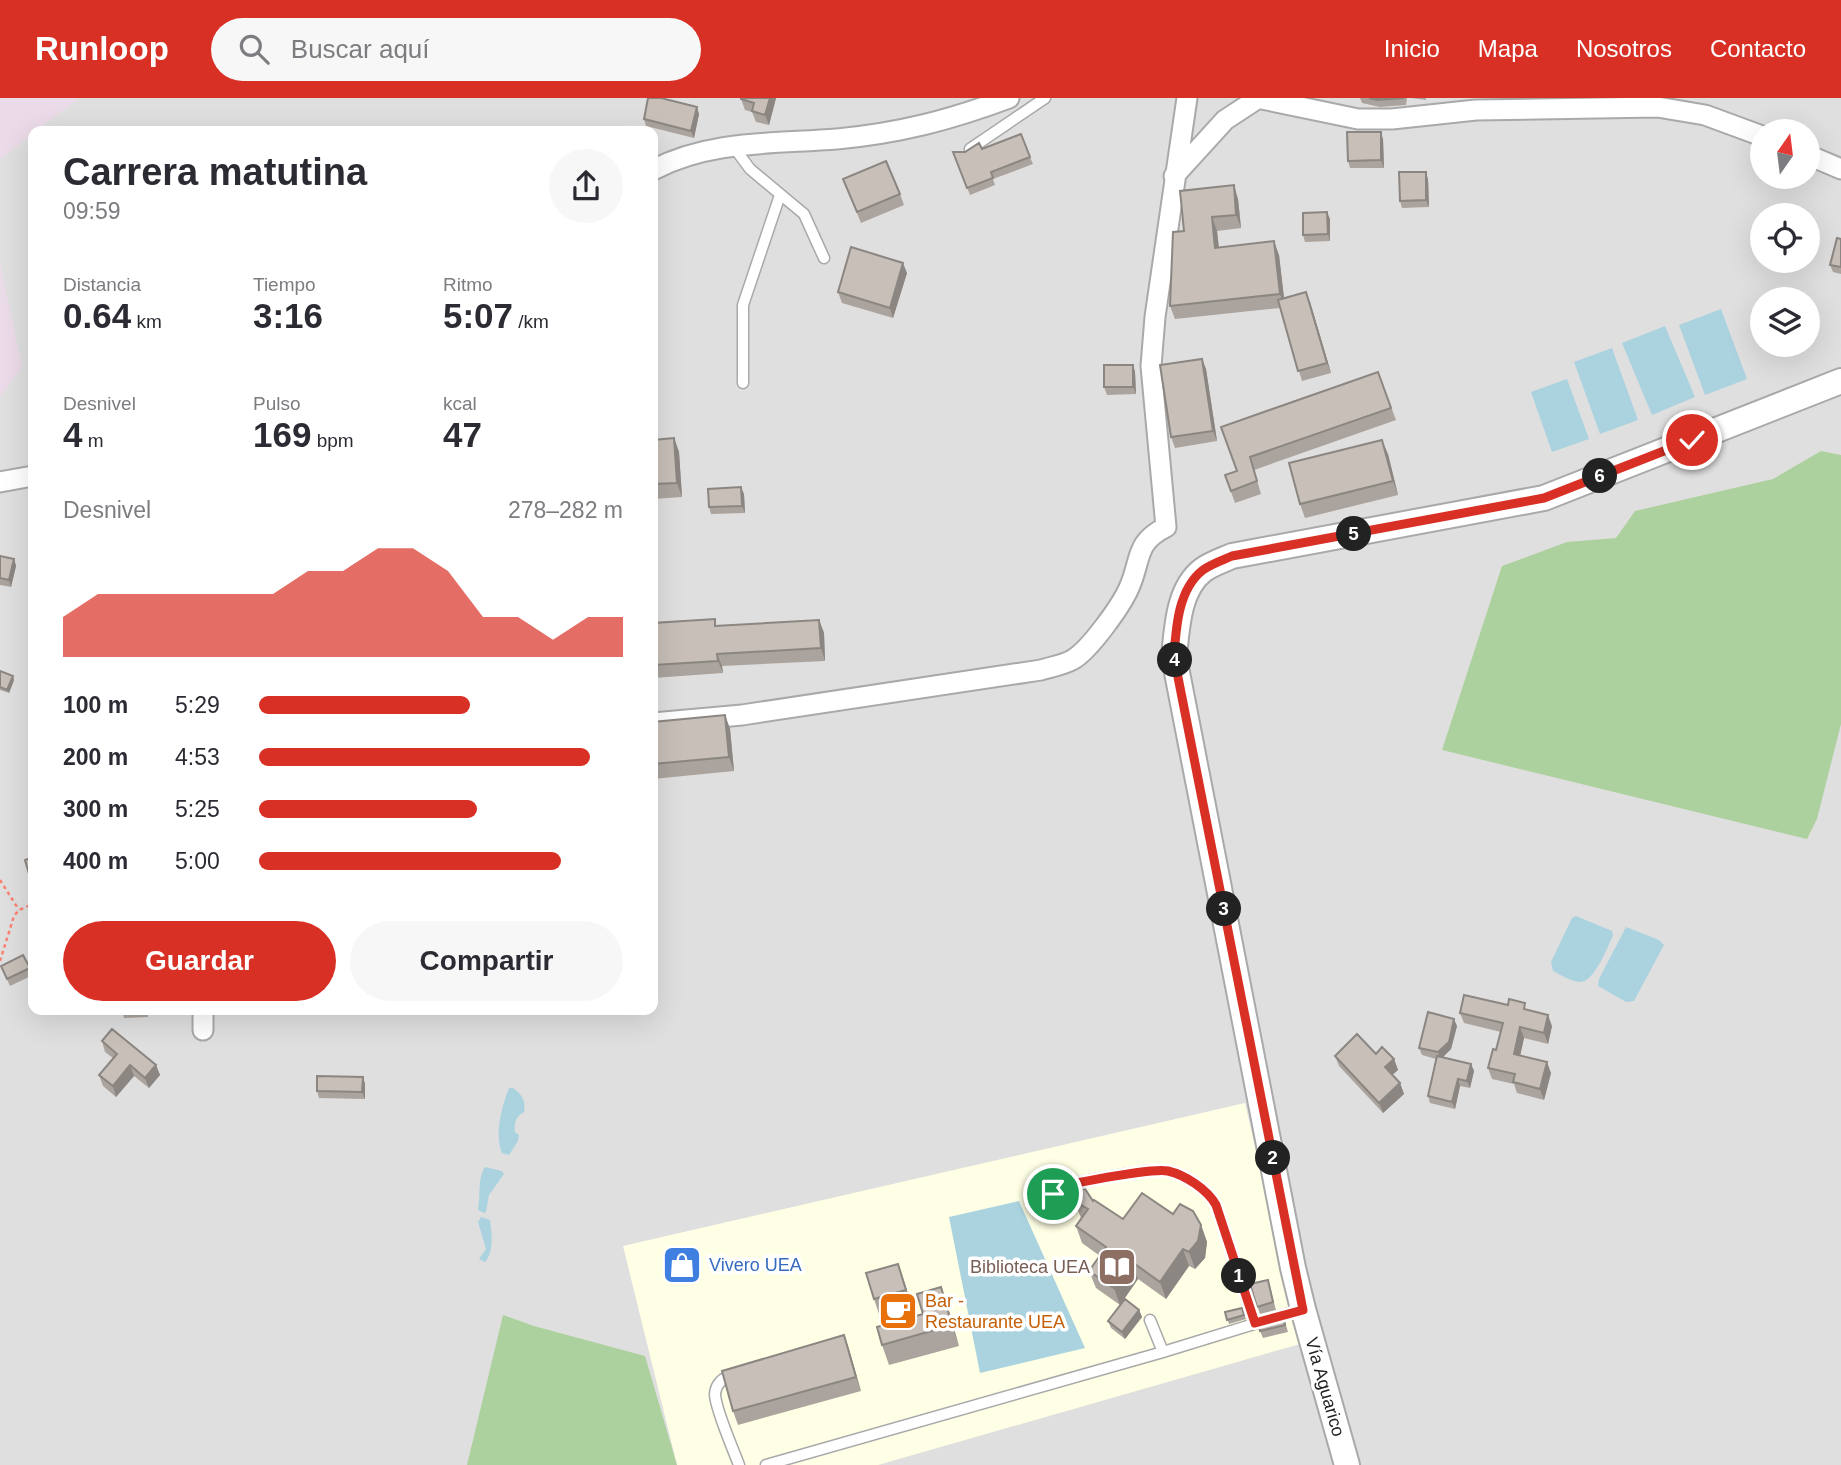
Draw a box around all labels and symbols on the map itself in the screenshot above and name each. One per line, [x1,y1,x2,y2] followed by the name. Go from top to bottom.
[1750,119,1820,189] north arrow
[1662,410,1722,470] pin
[1582,458,1618,494] pin: 6
[1336,516,1372,551] pin: 5
[1158,642,1192,678] pin: 4
[1206,892,1242,926] pin: 3
[1256,1140,1290,1176] pin: 2
[1023,1164,1083,1224] pin
[661,1244,703,1286] shop icon: Vivero UEA
[1096,1246,1138,1288] library icon: Biblioteca UEA
[709,1255,802,1275] place label: Vivero UEA
[970,1257,1090,1277] place label: Biblioteca UEA
[1222,1258,1256,1294] pin: 1
[877,1290,919,1332] cafe icon: Bar - Restaurante UEA
[925,1291,1065,1332] place label: Bar - Restaurante UEA
[1301,1335,1349,1439] street label: Vía Aguarico

